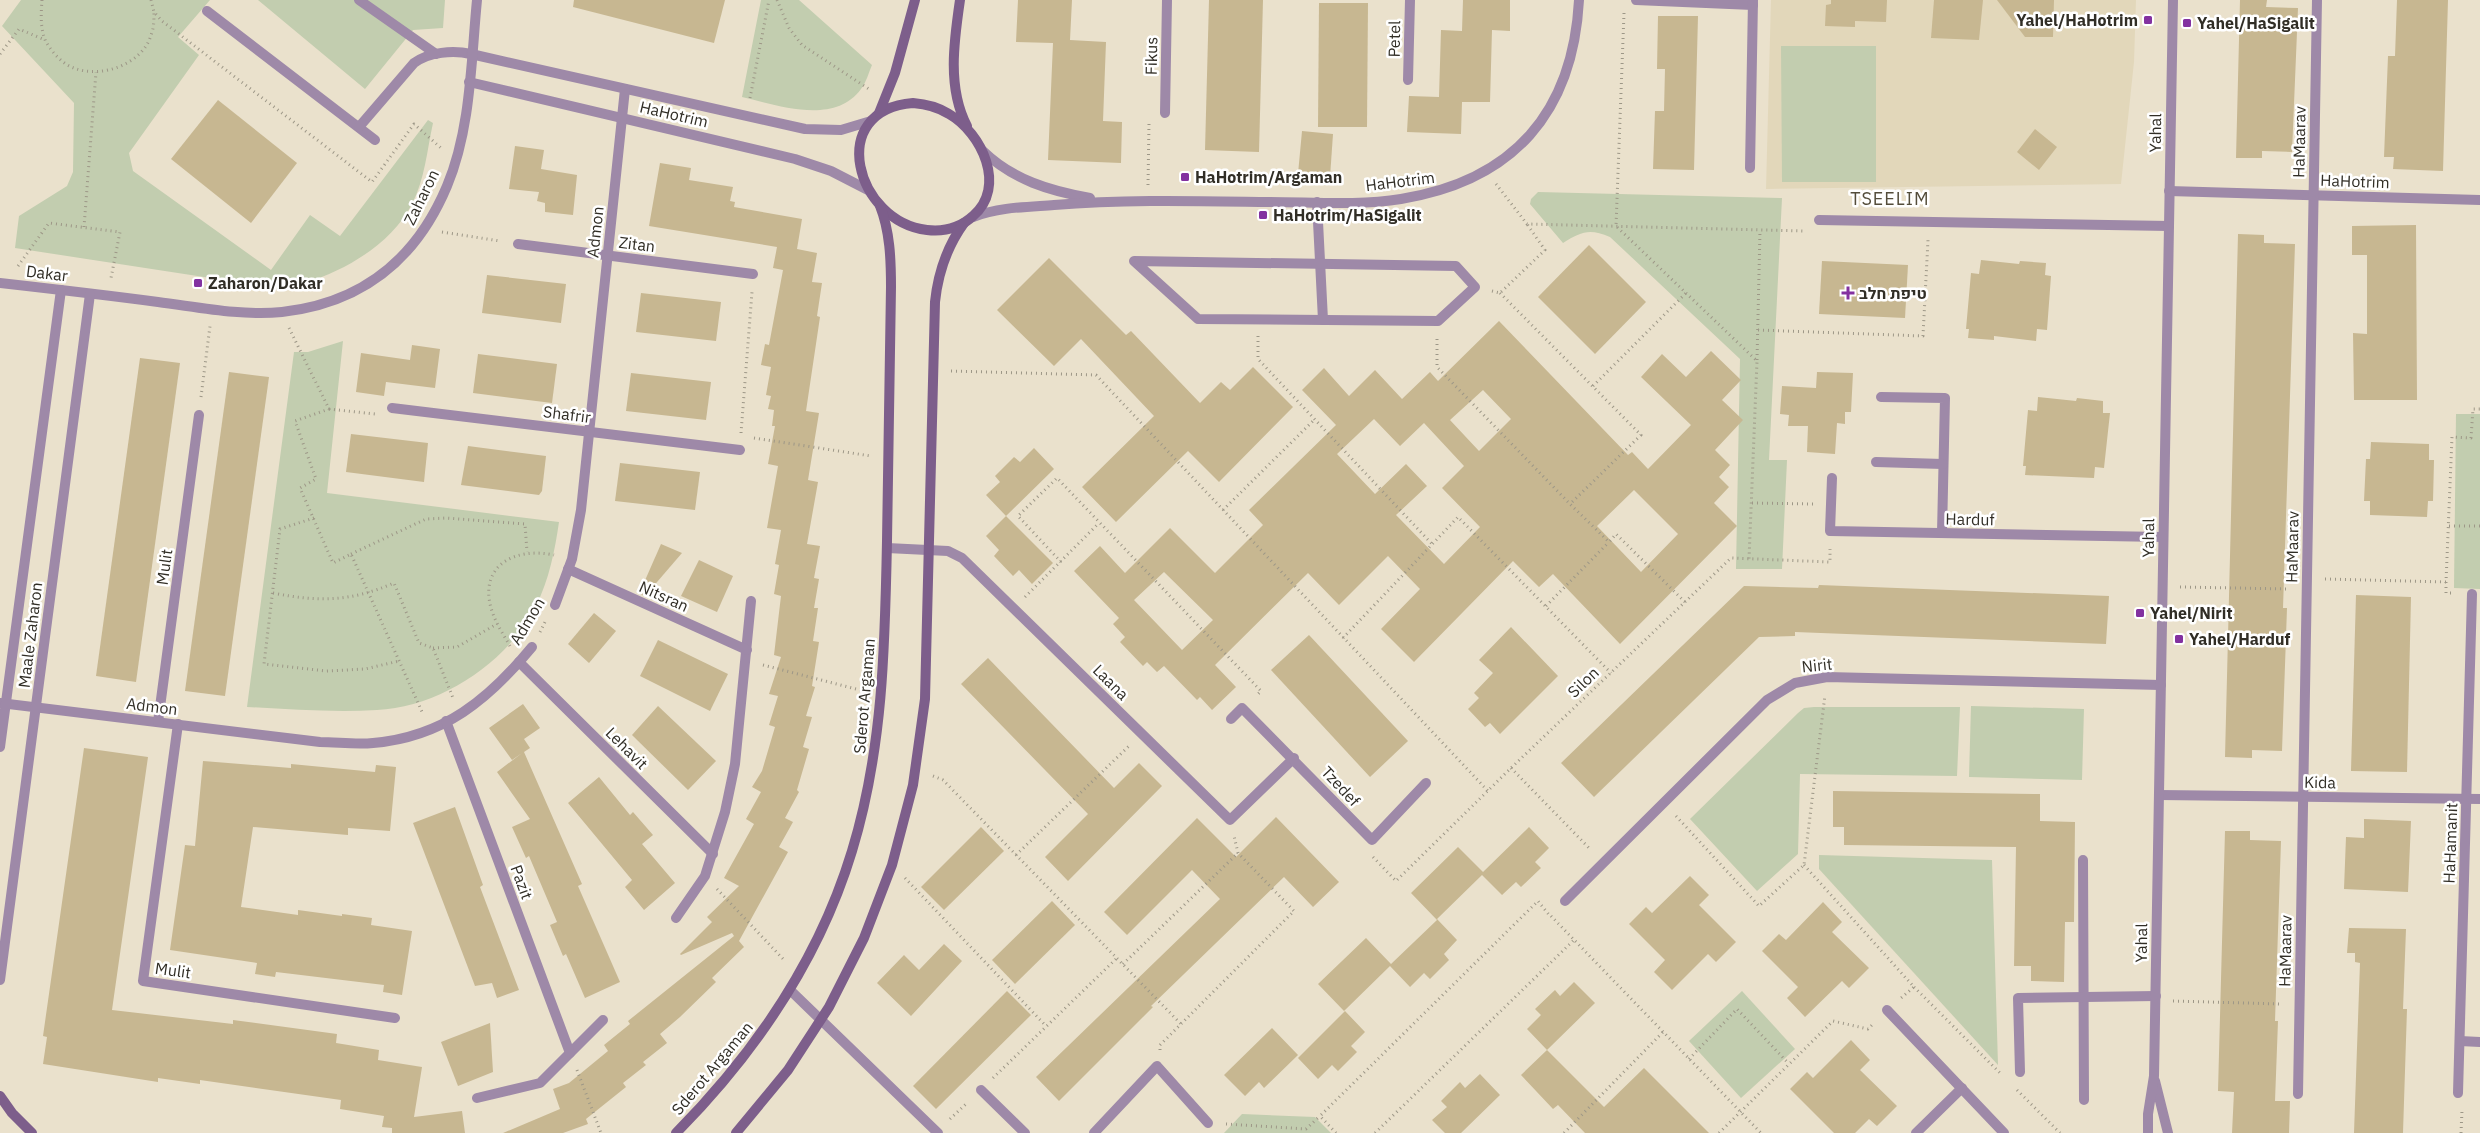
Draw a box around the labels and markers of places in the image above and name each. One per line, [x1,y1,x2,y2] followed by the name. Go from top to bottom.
[2016,10,2138,30] place label: Yahel/HaHotrim
[2197,13,2315,33] place label: Yahel/HaSigalit
[2142,14,2154,26] marker: Yahel/HaHotrim
[2181,17,2193,29] marker: Yahel/HaSigalit
[1195,167,1342,187] place label: HaHotrim/Argaman
[1179,171,1191,183] marker: HaHotrim/Argaman
[1273,205,1422,225] place label: HaHotrim/HaSigalit
[1257,209,1269,221] marker: HaHotrim/HaSigalit
[208,273,323,293] place label: Zaharon/Dakar
[192,277,204,289] marker: Zaharon/Dakar
[1859,283,1927,303] place label: טיפת חלב
[1841,286,1855,300] marker: טיפת חלב
[2150,603,2233,623] place label: Yahel/Nirit
[2134,607,2146,619] marker: Yahel/Nirit
[2189,629,2291,649] place label: Yahel/Harduf
[2173,633,2185,645] marker: Yahel/Harduf

